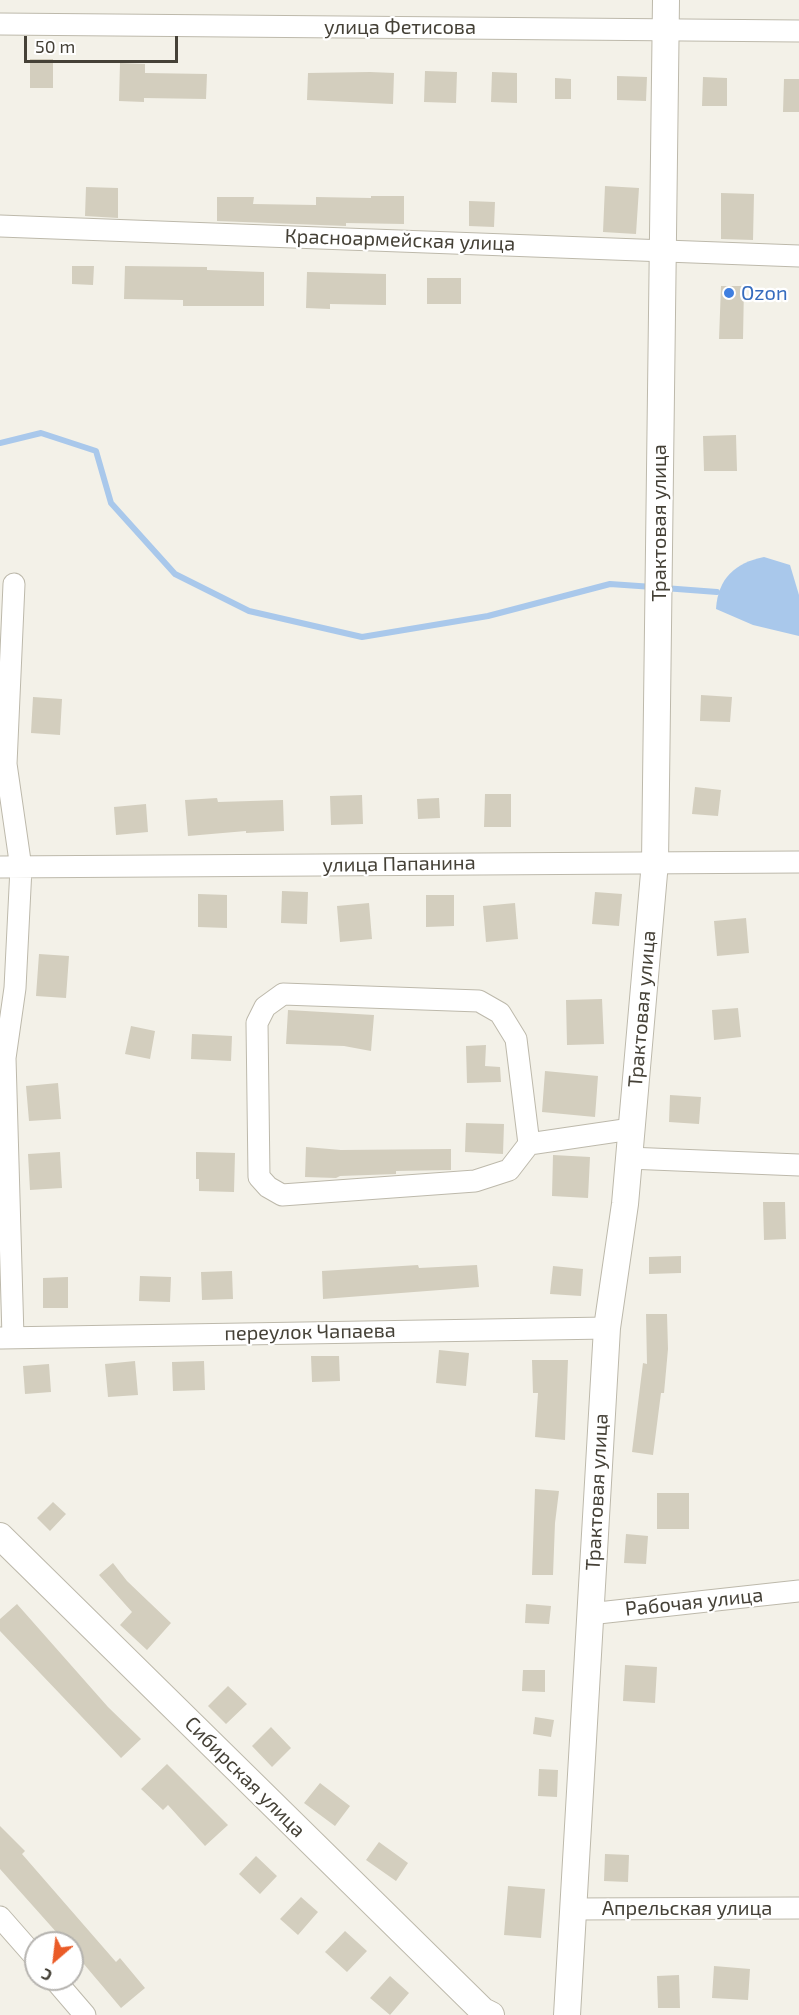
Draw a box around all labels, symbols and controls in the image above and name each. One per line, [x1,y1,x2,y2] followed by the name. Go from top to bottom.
[324,15,476,39] street label: улица Фетисова
[27,24,182,62] scale bar
[35,35,75,57] text: 50 m
[284,224,516,256] street label: Красноармейская улица
[741,281,788,305] place label: Ozon
[722,286,736,300] marker: Ozon
[647,444,671,602] street label: Трактовая улица
[322,851,476,877] street label: улица Папанина
[623,929,661,1089] street label: Трактовая улица
[224,1319,396,1345] street label: переулок Чапаева
[581,1413,613,1571] street label: Трактовая улица
[624,1583,764,1621] street label: Рабочая улица
[180,1712,310,1842] street label: Сибирская улица
[602,1896,772,1920] street label: Апрельская улица
[24,1931,84,1991] north arrow
[38,1965,55,1986] text: С

